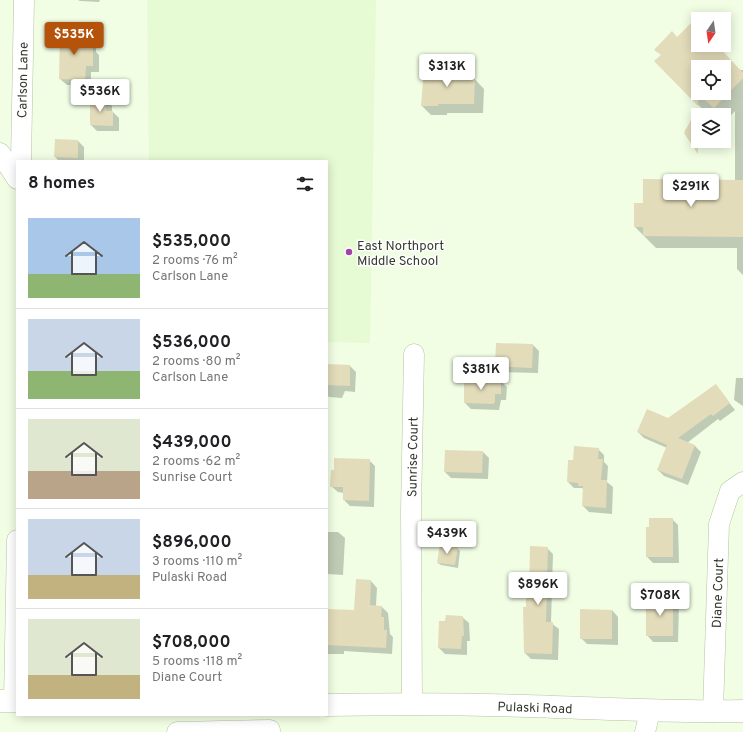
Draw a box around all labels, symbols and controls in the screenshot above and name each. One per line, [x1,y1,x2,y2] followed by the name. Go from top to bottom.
[691,12,731,52] north arrow
[691,12,731,148] map controls
[46,22,102,56] pin: $535K
[54,27,94,43] text: $535K
[15,42,33,118] street label: Carlson Lane
[419,54,475,88] pin: $313K
[428,59,466,75] text: $313K
[691,60,731,100] button: locate
[72,79,128,113] pin: $536K
[80,84,120,100] text: $536K
[691,108,731,148] button: layers
[28,173,95,195] text: 8 homes
[294,173,316,195] icon: filters
[663,174,719,208] pin: $291K
[672,179,710,195] text: $291K
[152,231,231,253] text: $535,000
[60,234,108,282] icon: home
[357,239,444,270] place label: East Northport Middle School
[344,247,354,257] marker: East Northport Middle School
[152,253,238,269] text: 2 rooms · 76 m²
[152,269,228,285] text: Carlson Lane
[152,332,231,354] text: $536,000
[60,335,108,383] icon: home
[152,354,241,370] text: 2 rooms · 80 m²
[453,357,509,391] pin: $381K
[462,362,500,378] text: $381K
[152,370,228,386] text: Carlson Lane
[405,417,423,497] street label: Sunrise Court
[152,432,232,454] text: $439,000
[60,435,108,483] icon: home
[152,454,240,470] text: 2 rooms · 62 m²
[152,470,232,486] text: Sunrise Court
[419,521,475,555] pin: $439K
[426,526,468,542] text: $439K
[152,532,232,554] text: $896,000
[60,535,108,583] icon: home
[152,554,242,570] text: 3 rooms · 110 m²
[710,558,728,628] street label: Diane Court
[152,570,227,586] text: Pulaski Road
[510,572,566,606] pin: $896K
[517,577,559,593] text: $896K
[632,583,688,617] pin: $708K
[640,588,680,604] text: $708K
[152,632,231,654] text: $708,000
[60,635,108,683] icon: home
[152,654,242,670] text: 5 rooms · 118 m²
[152,670,222,686] text: Diane Court
[497,700,573,718] street label: Pulaski Road

